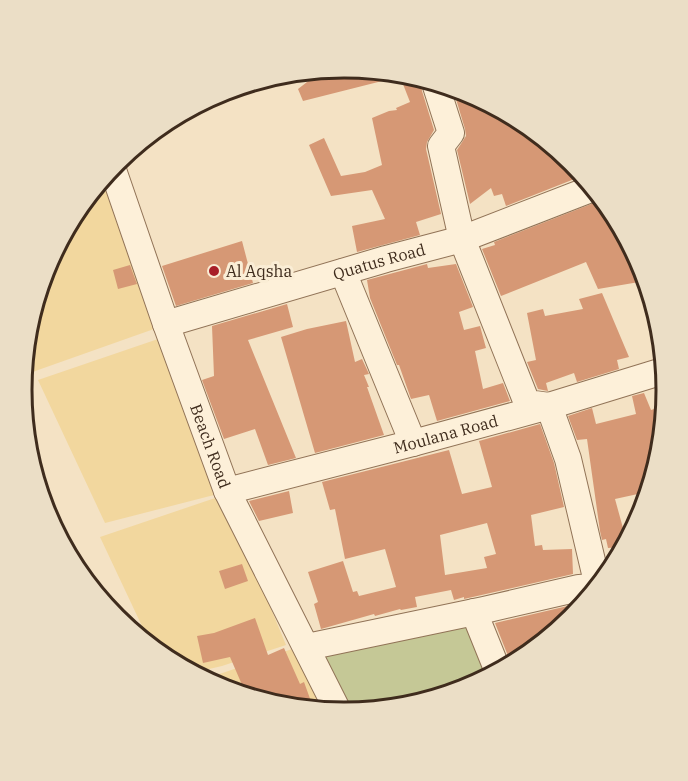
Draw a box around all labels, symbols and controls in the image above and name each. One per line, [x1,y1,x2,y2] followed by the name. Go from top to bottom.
[330,239,428,284] street label: Quatus Road
[226,261,293,281] place label: Al Aqsha
[207,264,221,278] marker: Al Aqsha
[186,401,235,491] street label: Beach Road
[391,410,500,458] street label: Moulana Road

